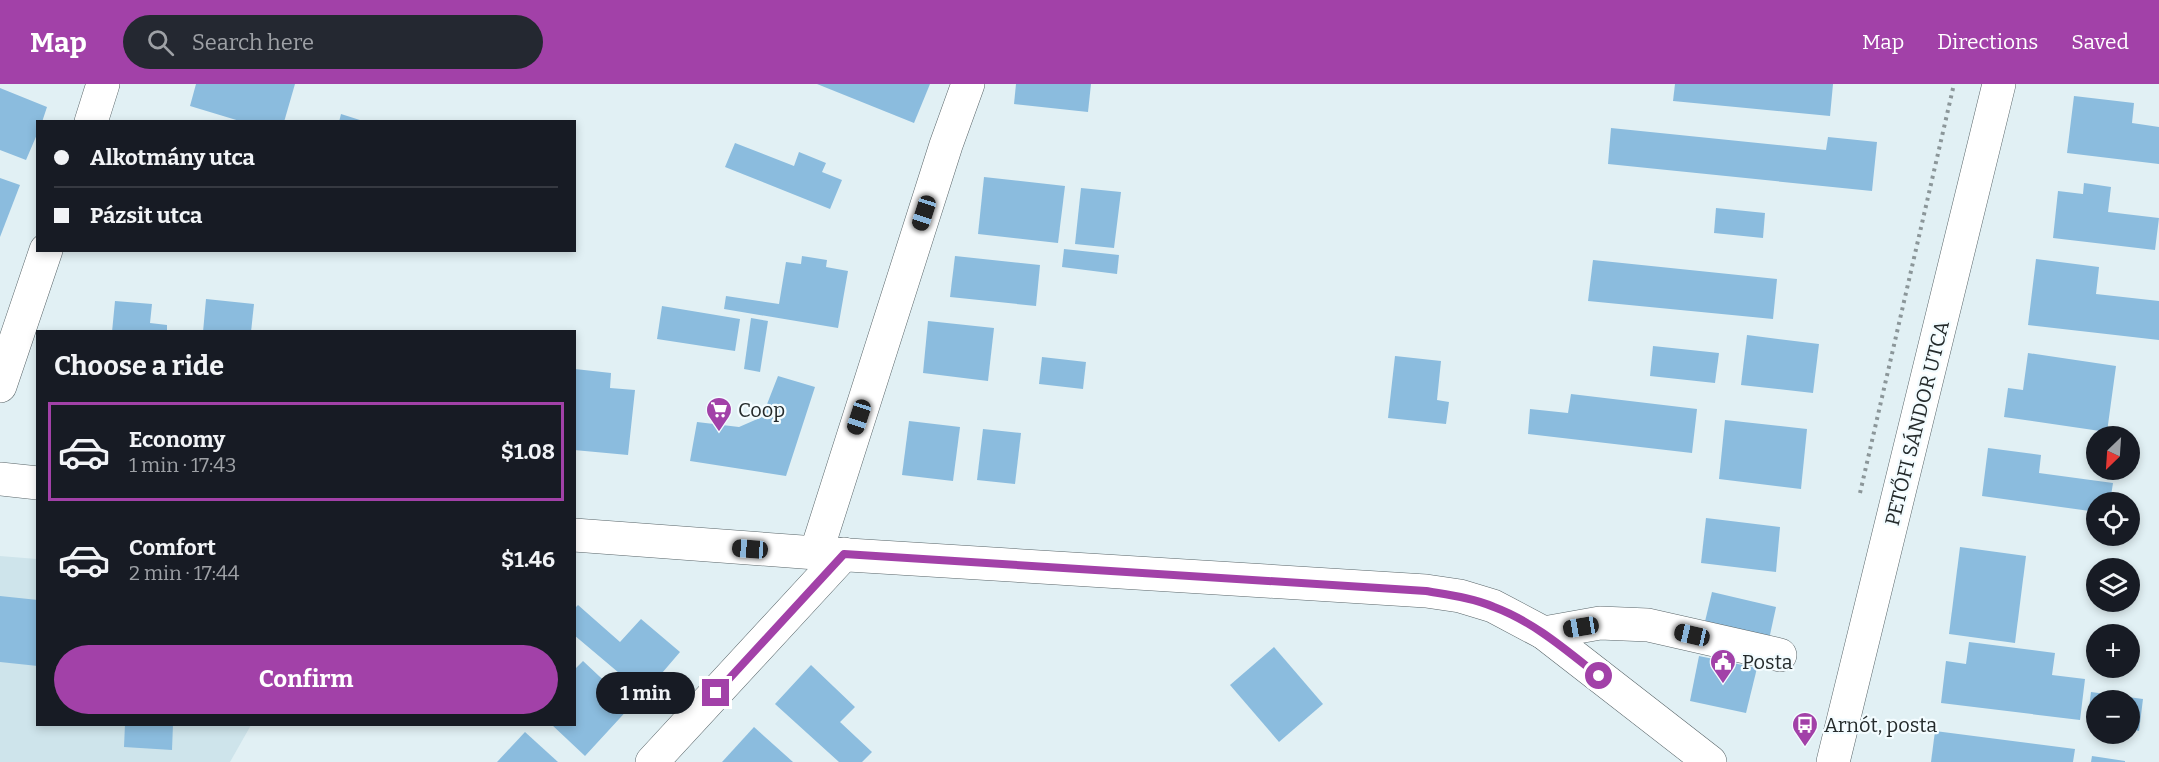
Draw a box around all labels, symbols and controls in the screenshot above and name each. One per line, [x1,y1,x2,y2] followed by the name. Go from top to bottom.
[123,15,543,69] search box
[30,26,87,59] text: Map
[144,26,177,59] icon: search
[192,29,314,56] text: Search here
[1862,29,1904,55] text: Map
[1937,29,2038,55] text: Directions
[2071,29,2129,55] text: Saved
[90,144,255,171] text: Alkotmány utca
[910,193,938,233] car
[90,202,202,229] text: Pázsit utca
[1880,317,1954,528] street label: PETŐFI SÁNDOR UTCA
[54,350,224,382] text: Choose a ride
[704,395,734,433] supermarket icon: Coop
[845,397,873,437] car
[738,398,785,422] place label: Coop
[57,425,111,479] icon: car
[129,426,225,453] text: Economy
[2086,426,2140,480] north arrow
[2086,426,2140,744] map controls
[501,438,555,465] text: $1.08
[129,453,236,477] text: 1 min · 17:43
[2086,492,2140,546] button: locate
[57,533,111,587] icon: car
[129,534,216,561] text: Comfort
[731,539,769,559] car
[501,546,555,573] text: $1.46
[2086,558,2140,612] button: layers
[129,561,239,585] text: 2 min · 17:44
[1562,615,1600,639] car
[1672,622,1712,648] car
[2086,624,2140,678] button: +
[54,645,558,714] button: Confirm
[1708,647,1738,685] public building icon: Posta
[1742,650,1793,674] place label: Posta
[1585,662,1612,689] route start
[596,672,695,714] callout: 1 min
[702,679,729,706] route end
[620,681,671,705] text: 1 min
[2086,690,2140,744] button: −
[1790,710,1820,748] bus stop icon: Arnót, posta
[1824,713,1937,737] place label: Arnót, posta

